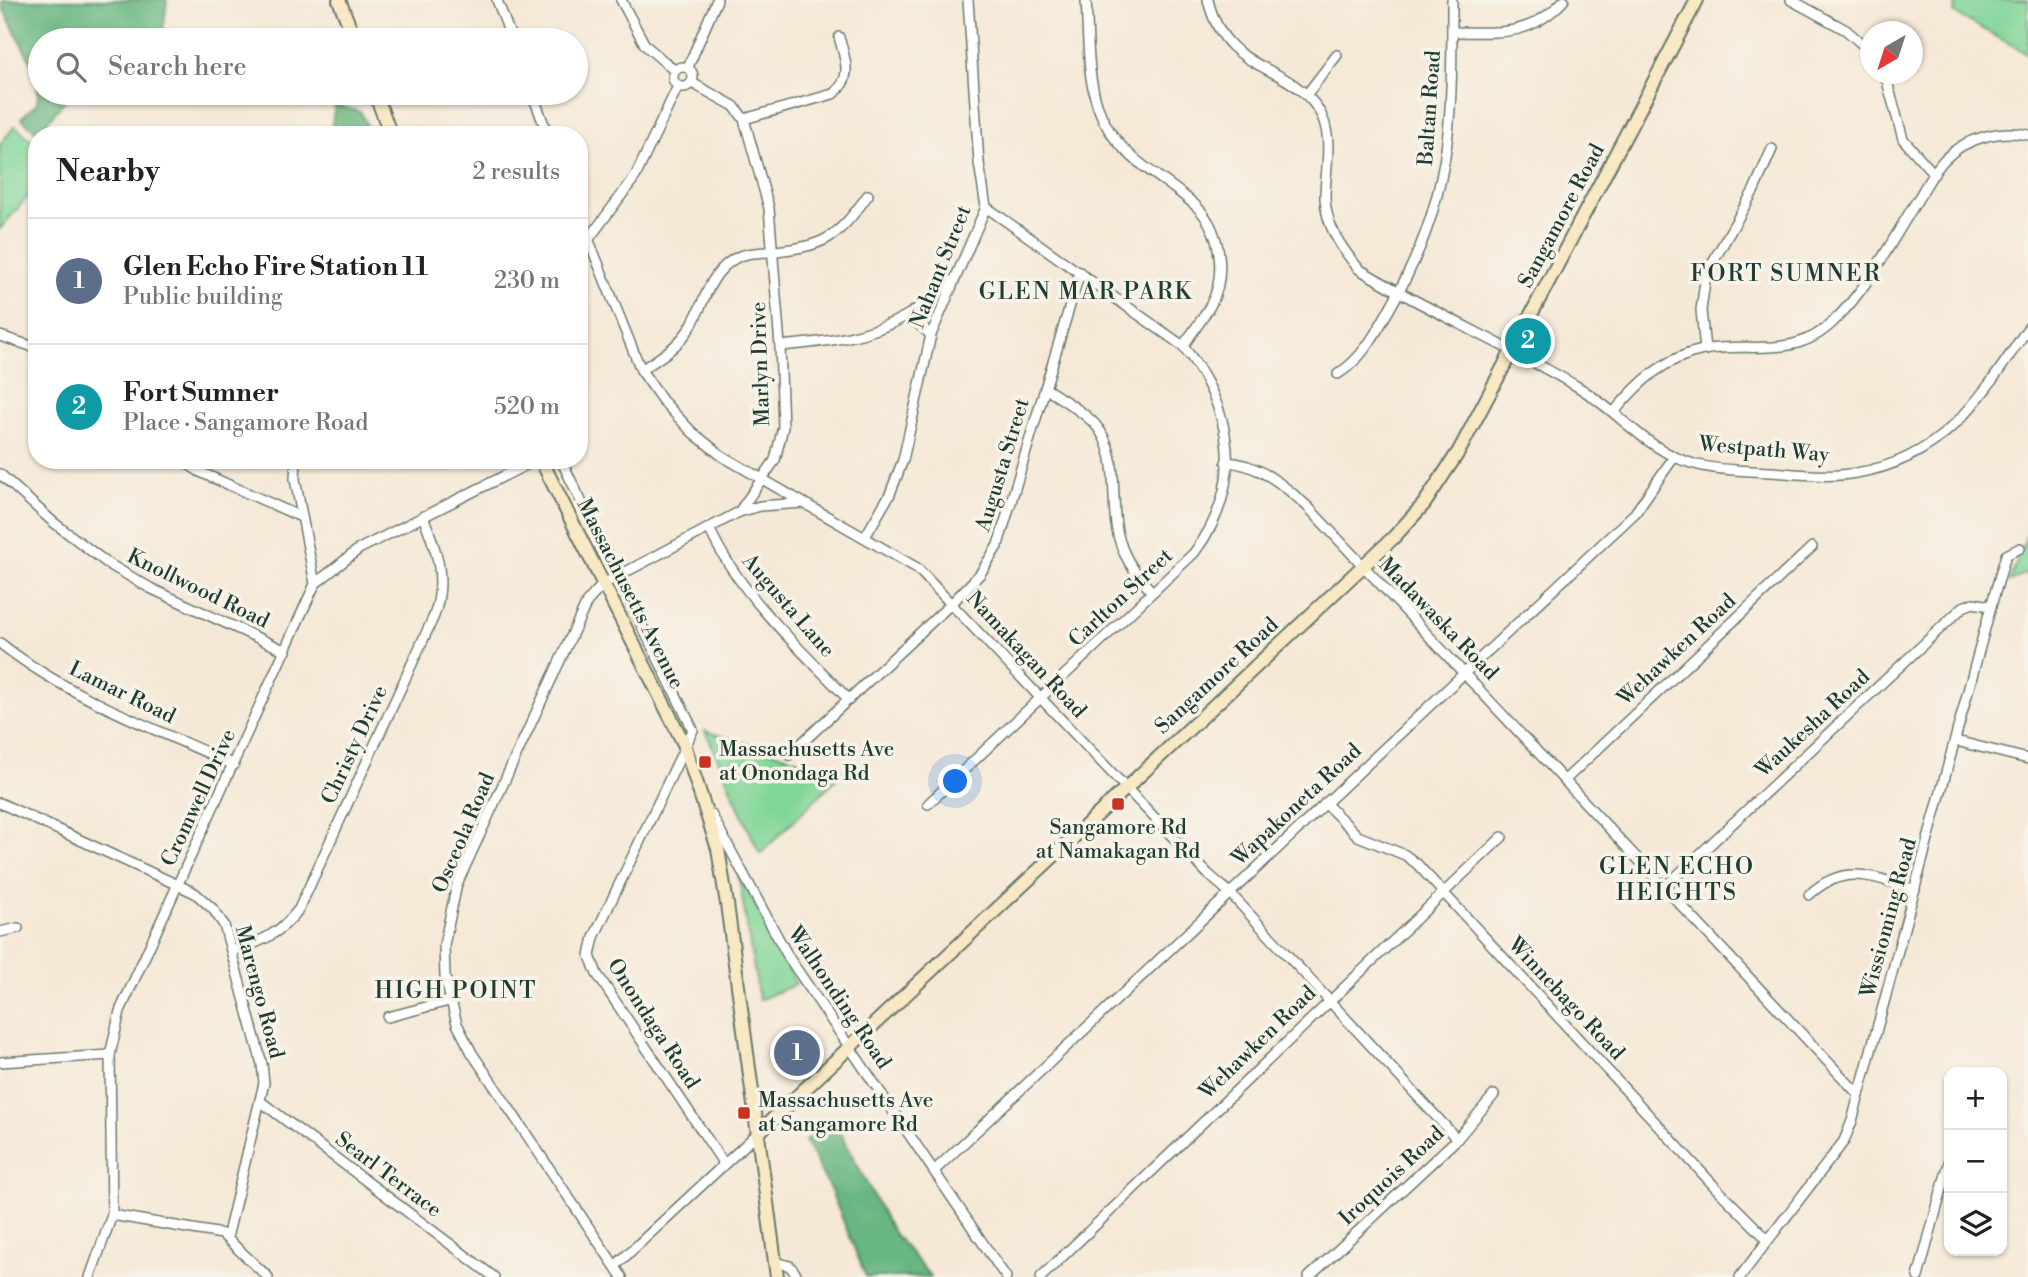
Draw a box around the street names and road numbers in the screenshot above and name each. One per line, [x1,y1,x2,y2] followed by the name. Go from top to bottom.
[1413,49,1447,168] street label: Baltan Road
[1513,139,1611,292] street label: Sangamore Road
[905,201,978,332] street label: Nahant Street
[746,301,776,427] street label: Marlyn Drive
[970,395,1036,536] street label: Augusta Street
[1697,431,1831,469] street label: Westpath Way
[571,494,689,694] street label: Massachusetts Avenue
[123,543,273,635] street label: Knollwood Road
[1064,543,1179,653] street label: Carlton Street
[735,548,840,663] street label: Augusta Lane
[1373,552,1503,686] street label: Madawaska Road
[960,586,1092,724] street label: Namakagan Road
[1612,588,1742,712] street label: Wehawken Road
[1150,612,1284,740] street label: Sangamore Road
[64,656,180,730] street label: Lamar Road
[1750,664,1876,784] street label: Waukesha Road
[316,681,394,809] street label: Christy Drive
[156,725,242,871] street label: Cromwell Drive
[1226,738,1367,873] street label: Wapakoneta Road
[427,769,501,897] street label: Osceola Road
[1855,835,1923,1002] street label: Wissioming Road
[781,921,896,1074] street label: Walhonding Road
[229,923,289,1062] street label: Marengo Road
[1502,931,1630,1066] street label: Winnebago Road
[601,954,705,1094] street label: Onondaga Road
[1193,981,1322,1106] street label: Wehawken Road
[1334,1121,1450,1231] street label: Iroquois Road
[330,1127,446,1223] street label: Searl Terrace

